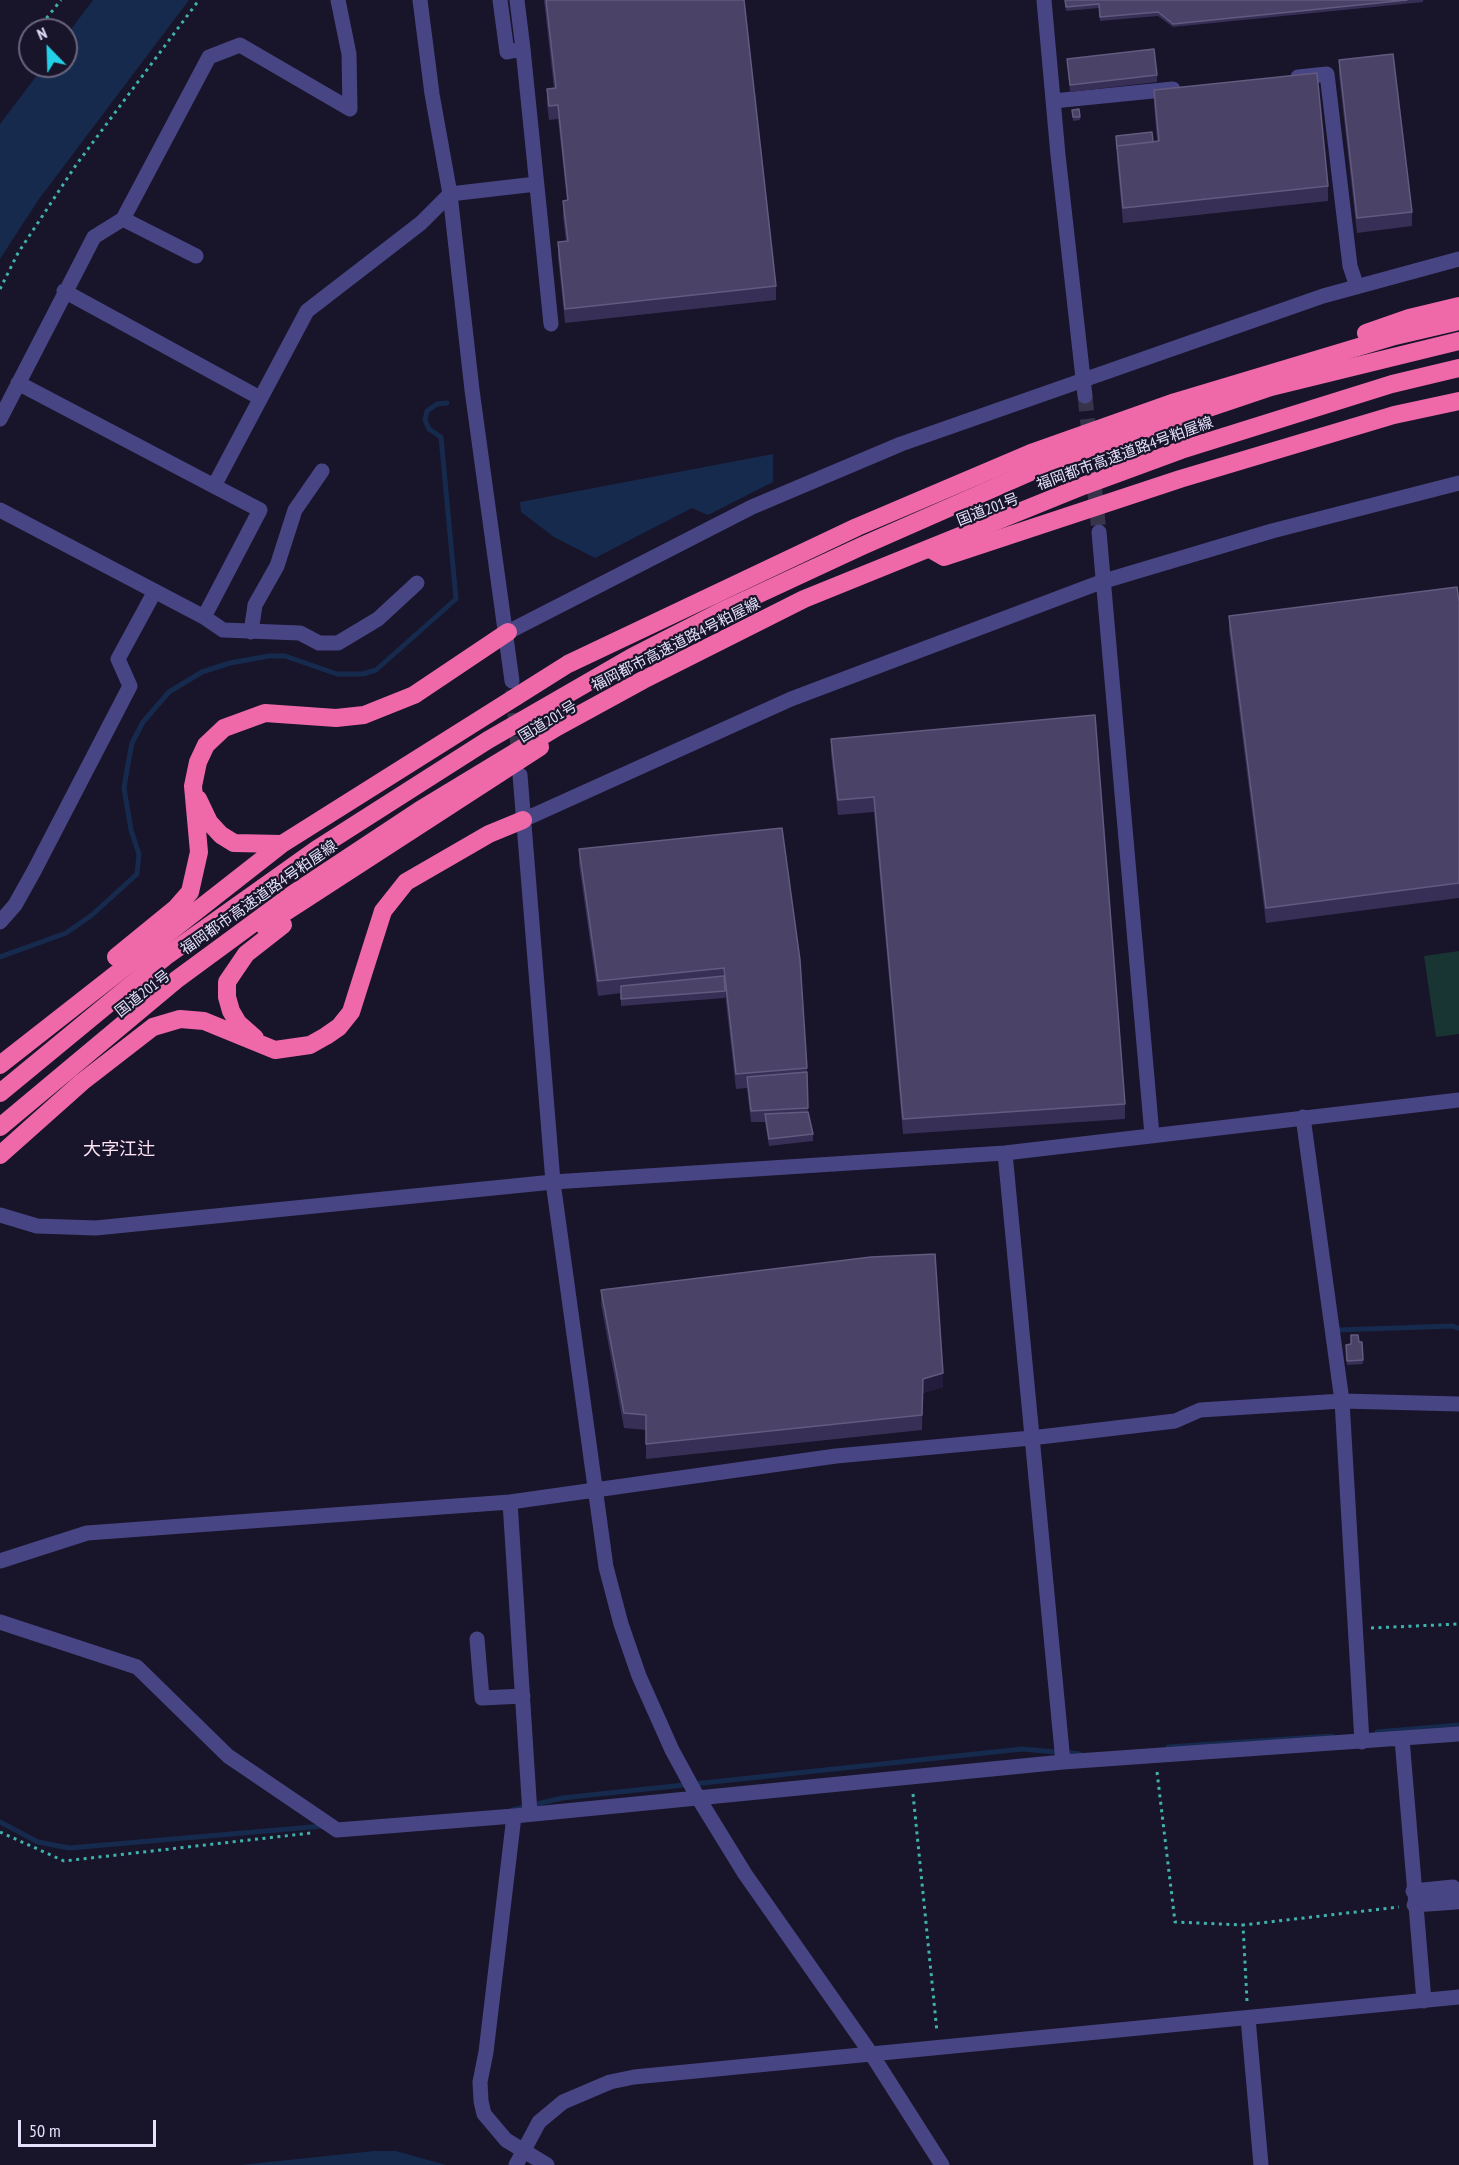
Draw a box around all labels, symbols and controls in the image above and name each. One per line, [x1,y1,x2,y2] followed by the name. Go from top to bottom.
[18,18,78,78] north arrow
[34,22,50,44] text: N
[1034,414,1216,494] street label: 福岡都市高速道路4号粕屋線
[954,490,1022,530] street label: 国道201号
[589,595,763,695] street label: 福岡都市高速道路4号粕屋線
[515,697,581,747] street label: 国道201号
[177,837,341,959] street label: 福岡都市高速道路4号粕屋線
[112,967,174,1021] street label: 国道201号
[83,1139,155,1161] district label: 大字江辻
[21,2108,159,2146] scale bar
[29,2119,61,2142] text: 50 m

